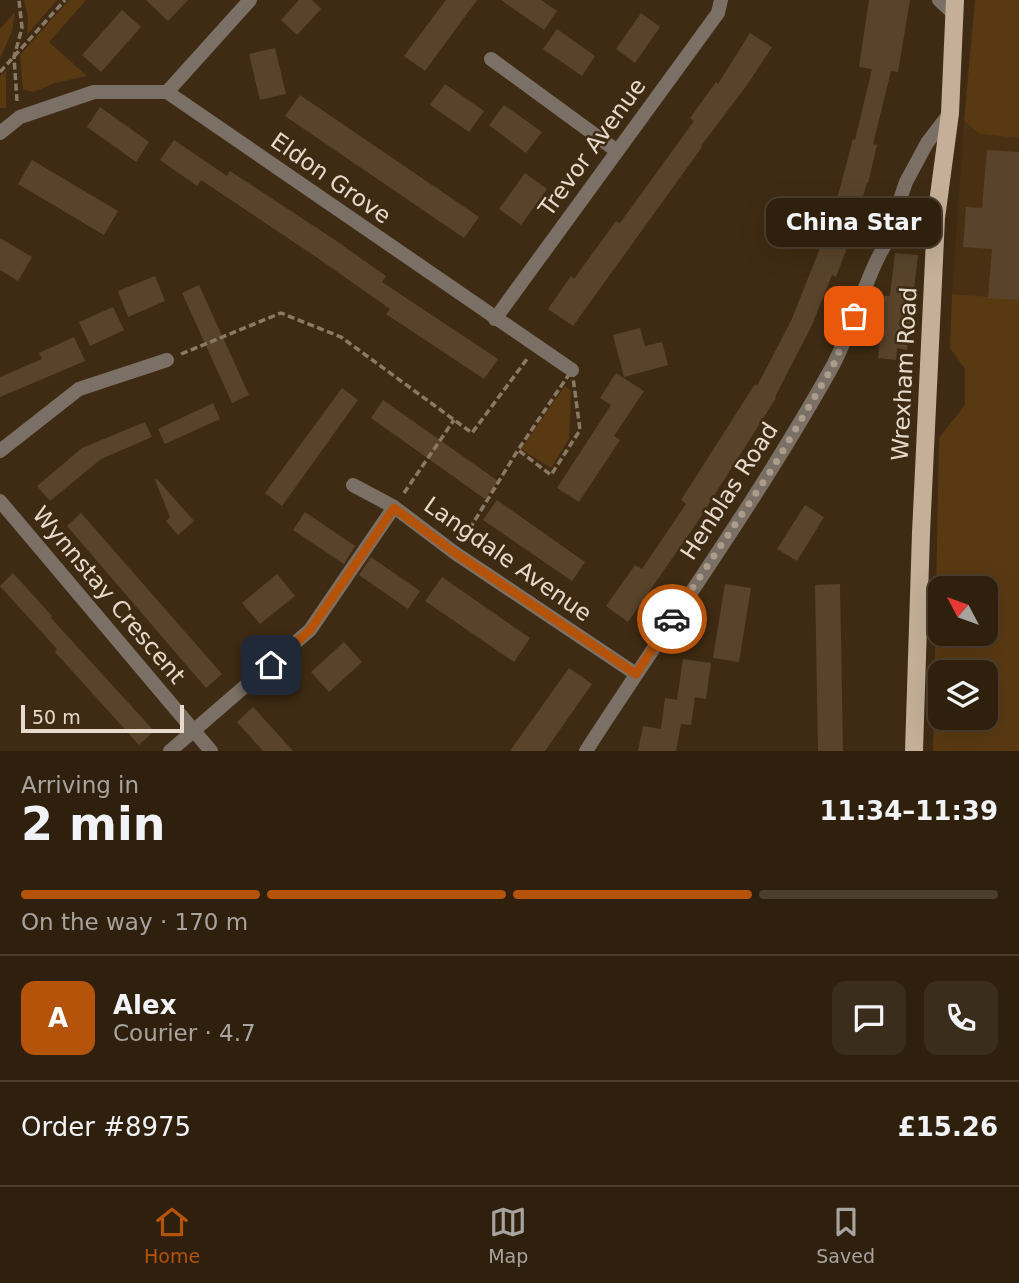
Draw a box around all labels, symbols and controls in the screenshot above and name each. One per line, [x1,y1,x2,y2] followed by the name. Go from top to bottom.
[533,73,651,222] street label: Trevor Avenue
[266,127,396,229] street label: Eldon Grove
[766,197,942,246] callout: China Star
[786,209,921,235] text: China Star
[824,286,884,346] pin
[886,286,922,462] street label: Wrexham Road
[835,297,873,335] icon: bag
[675,418,783,564] street label: Henblas Road
[419,492,597,626] street label: Langdale Avenue
[27,501,191,689] street label: Wynnstay Crescent
[928,576,998,646] north arrow
[928,576,998,730] map controls
[637,584,707,654] courier
[653,600,691,638] icon: car
[241,635,301,695] pin
[252,646,290,684] icon: home
[928,660,998,730] button: layers
[21,702,184,734] scale bar
[32,706,81,728] text: 50 m
[21,772,139,798] text: Arriving in
[819,796,998,826] text: 11:34–11:39
[21,797,165,851] text: 2 min
[21,909,248,935] text: On the way · 170 m
[832,981,906,1055] button: chat
[924,981,998,1055] button: phone
[113,990,176,1020] text: Alex
[48,1003,68,1033] text: A
[113,1020,256,1046] text: Courier · 4.7
[21,1112,191,1142] text: Order #8975
[898,1112,998,1142] text: £15.26
[144,1203,200,1267] tab: Home
[488,1203,528,1267] tab: Map
[816,1203,875,1267] tab: Saved

